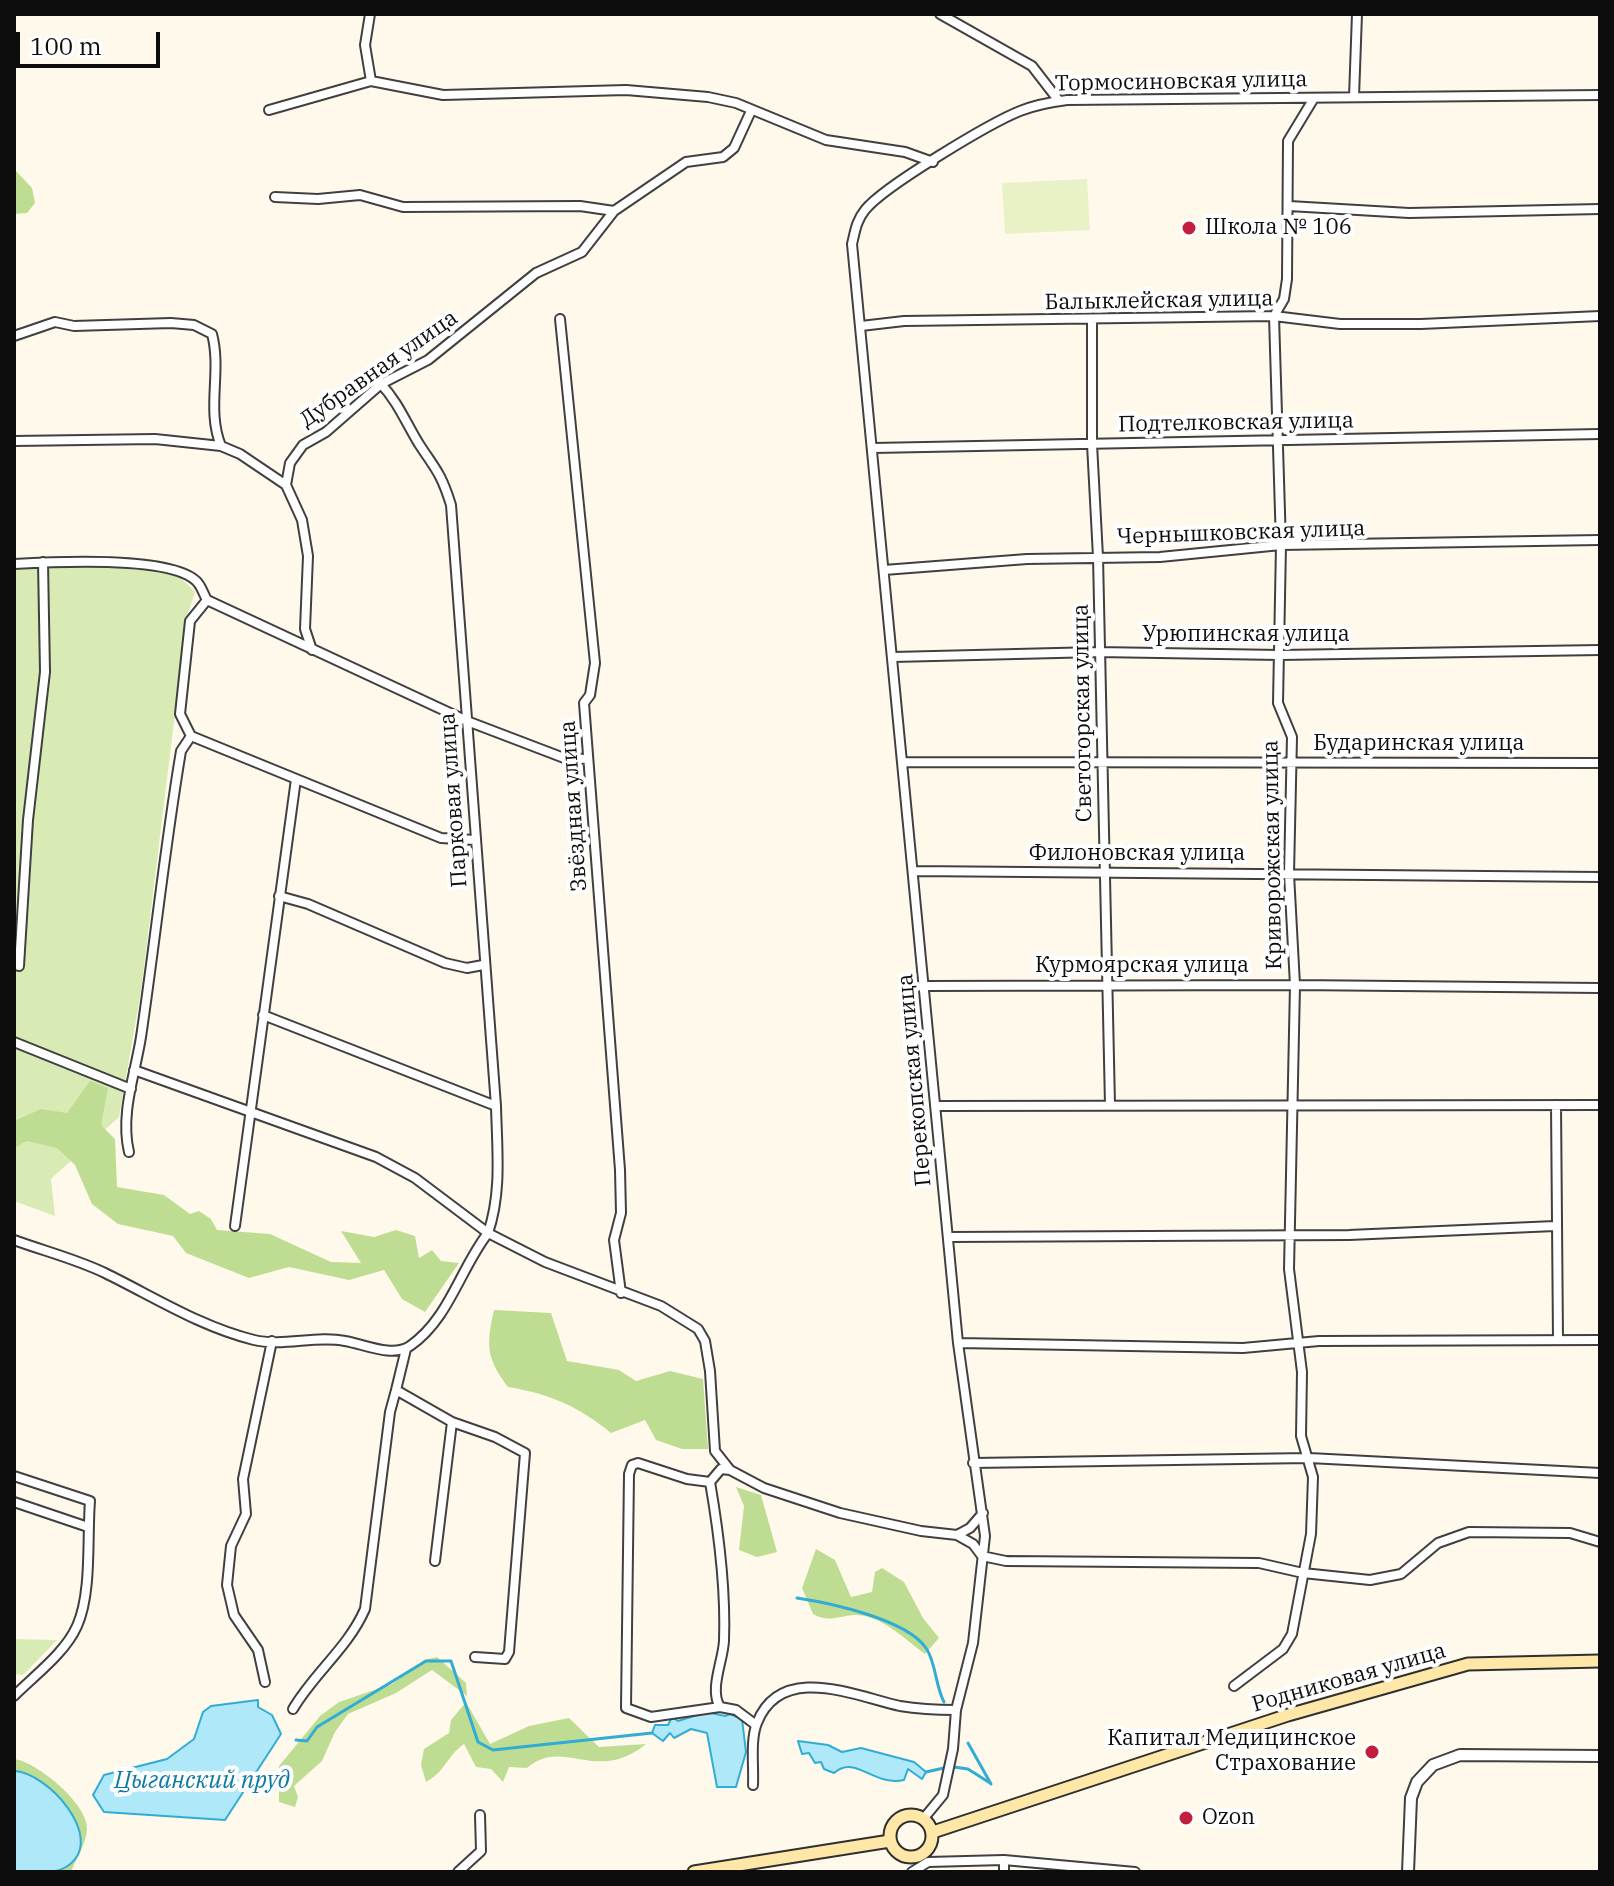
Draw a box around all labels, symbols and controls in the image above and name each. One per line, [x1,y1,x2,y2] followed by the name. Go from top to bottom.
[20,16,164,66] scale bar
[30,30,102,62] text: 100 m
[1054,67,1308,97] street label: Тормосиновская улица
[1205,215,1352,241] place label: Школа № 106
[1180,219,1198,237] marker: Школа № 106
[1044,286,1274,316] street label: Балыклейская улица
[295,305,463,433] street label: Дубравная улица
[1118,408,1354,438] street label: Подтелковская улица
[1116,515,1366,551] street label: Чернышковская улица
[1068,604,1098,822] street label: Светогорская улица
[1142,622,1350,648] street label: Урюпинская улица
[435,712,473,888] street label: Парковая улица
[555,720,593,892] street label: Звёздная улица
[1313,731,1525,757] street label: Бударинская улица
[1258,740,1288,970] street label: Криворожская улица
[1029,841,1245,867] street label: Филоновская улица
[1035,953,1249,979] street label: Курмоярская улица
[893,973,937,1187] street label: Перекопская улица
[1249,1638,1449,1718] street label: Родниковая улица
[1107,1726,1356,1778] place label: Капитал Медицинское Страхование
[1363,1743,1381,1761] marker: Капитал Медицинское Страхование
[114,1767,290,1795] water label: Цыганский пруд
[1202,1805,1255,1831] place label: Ozon
[1177,1809,1195,1827] marker: Ozon

